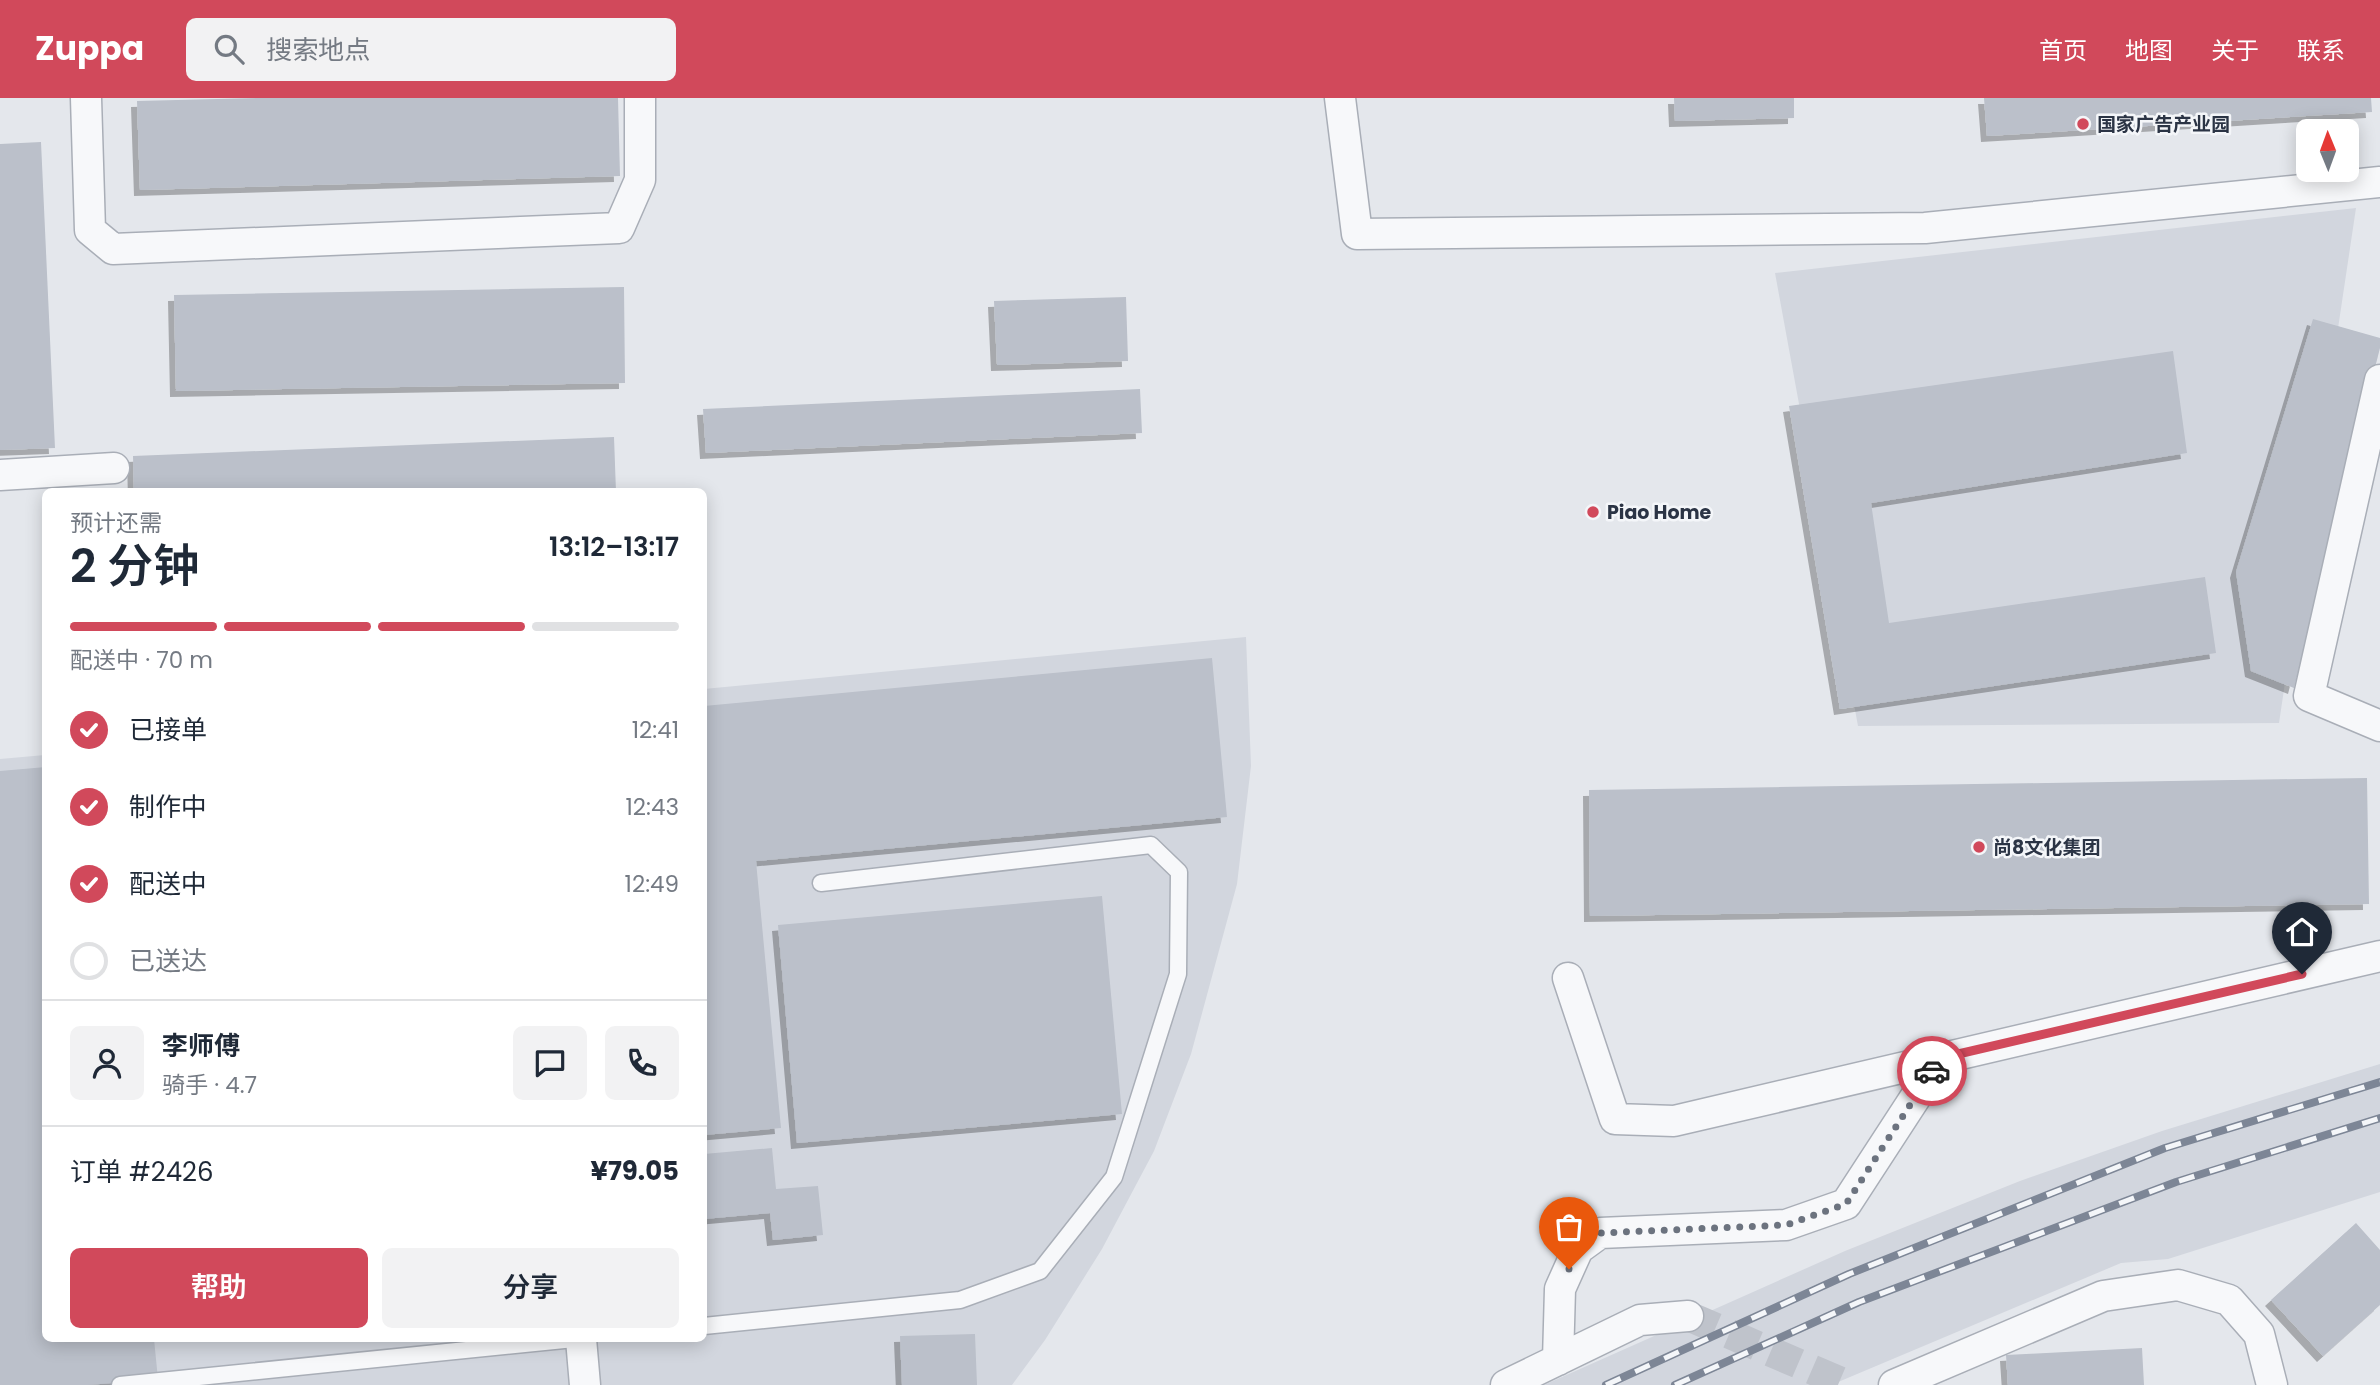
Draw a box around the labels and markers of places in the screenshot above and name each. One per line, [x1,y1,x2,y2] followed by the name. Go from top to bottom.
[2097,111,2230,138] place label: 国家广告产业园
[2075,116,2091,132] marker: 国家广告产业园
[1607,499,1712,526] place label: Piao Home
[1585,504,1601,520] marker: Piao Home
[1993,834,2100,861] place label: 尚8文化集团
[1971,839,1987,855] marker: 尚8文化集团
[2272,902,2332,974] pin
[1539,1197,1599,1269] pin

